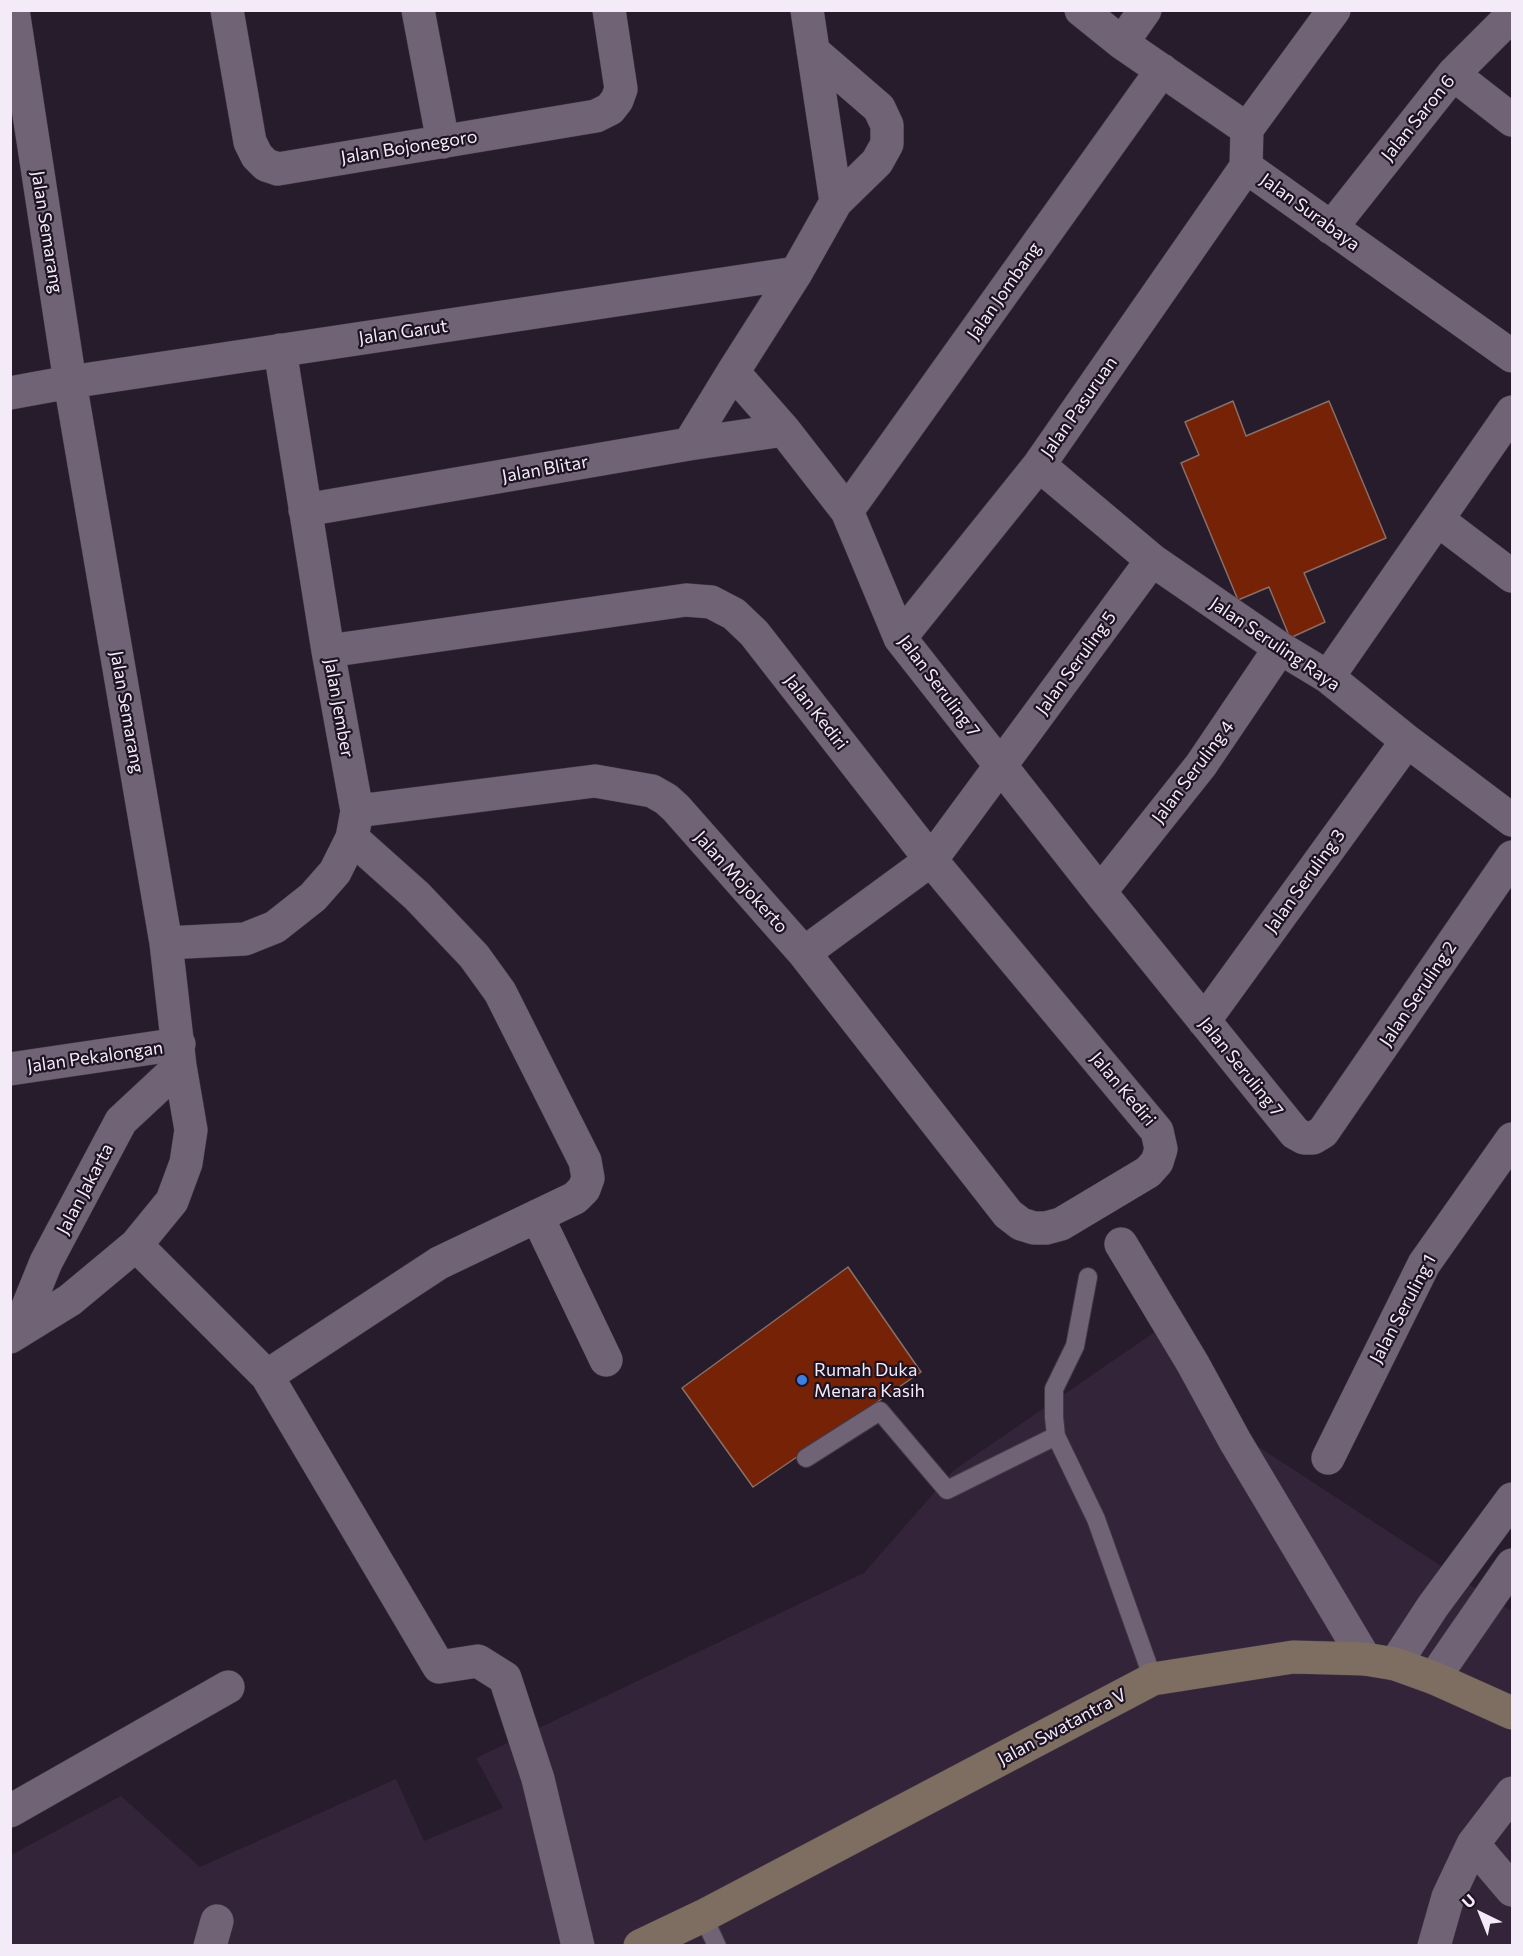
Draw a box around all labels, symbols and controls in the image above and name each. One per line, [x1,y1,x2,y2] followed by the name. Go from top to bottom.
[1377,71,1459,165] street label: Jalan Saron 6
[339,126,479,168] street label: Jalan Bojonegoro
[27,169,67,295] street label: Jalan Semarang
[1256,169,1364,255] street label: Jalan Surabaya
[962,238,1046,344] street label: Jalan Jombang
[357,315,449,349] street label: Jalan Garut
[1036,352,1122,462] street label: Jalan Pasuruan
[500,451,590,487] street label: Jalan Blitar
[1206,592,1344,696] street label: Jalan Seruling Raya
[1031,607,1121,719] street label: Jalan Seruling 5
[894,631,984,741] street label: Jalan Seruling 7
[106,649,148,775] street label: Jalan Semarang
[320,657,358,759] street label: Jalan Jember
[780,670,852,754] street label: Jalan Kediri
[1147,716,1239,828] street label: Jalan Seruling 4
[1260,825,1350,937] street label: Jalan Seruling 3
[690,827,792,937] street label: Jalan Mojokerto
[1375,937,1461,1051] street label: Jalan Seruling 2
[1194,1013,1288,1121] street label: Jalan Seruling 7
[26,1037,164,1077] street label: Jalan Pekalongan
[1086,1048,1160,1130] street label: Jalan Kediri
[52,1140,118,1238] street label: Jalan Jakarta
[1365,1251,1441,1367] street label: Jalan Seruling 1
[814,1359,925,1402] place label: Rumah Duka Menara Kasih
[795,1373,809,1387] marker: Rumah Duka Menara Kasih
[994,1684,1130,1770] street label: Jalan Swatantra V
[1451,1884,1511,1944] north arrow
[1458,1890,1479,1911] text: U

